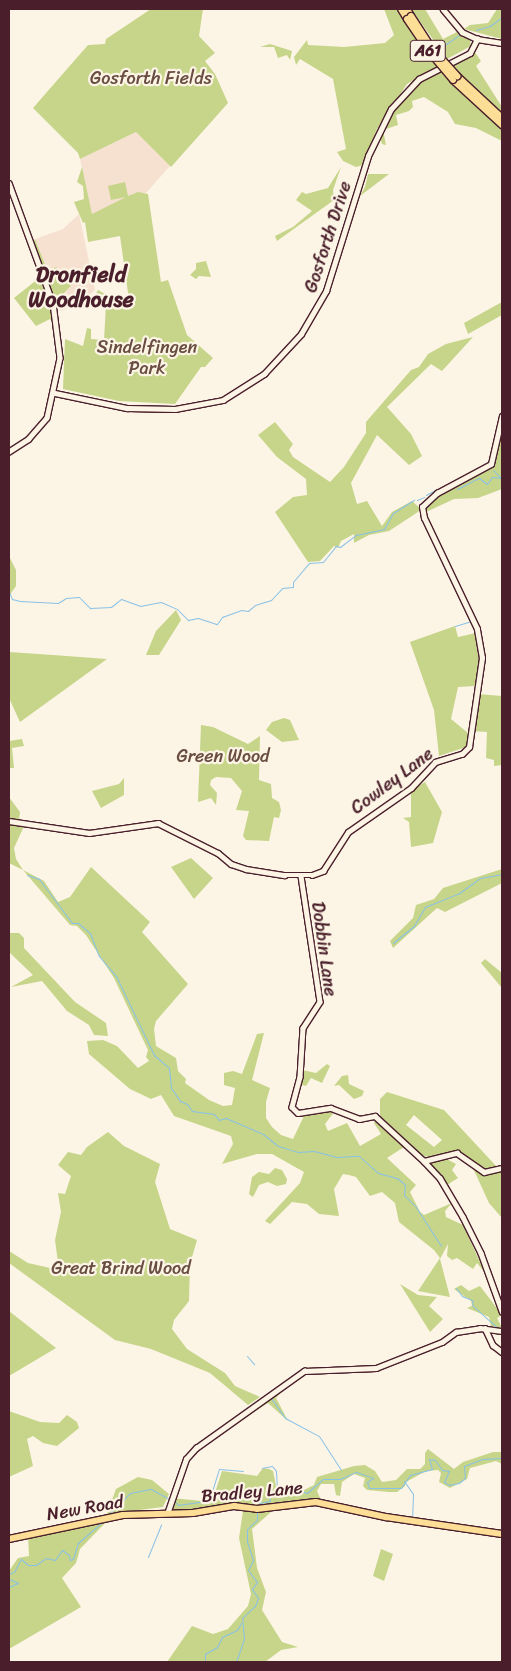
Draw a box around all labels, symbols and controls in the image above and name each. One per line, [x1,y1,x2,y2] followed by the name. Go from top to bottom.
[409,37,447,64] road number: A61
[91,67,211,89] park label: Gosforth Fields
[300,179,356,295] street label: Gosforth Drive
[28,261,134,312] district label: Dronfield Woodhouse
[97,337,197,379] park label: Sindelfingen Park
[347,743,437,819] street label: Cowley Lane
[176,745,270,767] park label: Green Wood
[307,900,341,998] street label: Dobbin Lane
[52,1257,190,1279] park label: Great Brind Wood
[200,1477,304,1507] street label: Bradley Lane
[45,1491,125,1525] street label: New Road

